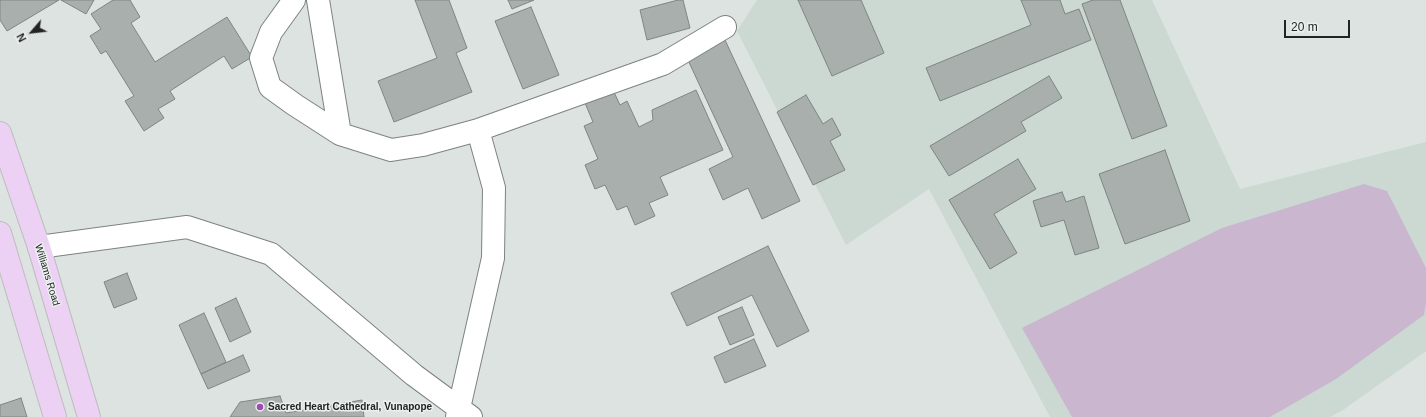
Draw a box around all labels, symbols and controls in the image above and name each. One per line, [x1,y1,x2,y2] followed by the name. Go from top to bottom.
[12,12,52,52] north arrow
[1286,12,1352,38] scale bar
[1291,20,1318,34] text: 20 m
[14,31,29,44] text: N
[32,243,62,307] street label: Williams Road
[268,401,432,413] place label: Sacred Heart Cathedral, Vunapope
[255,402,265,412] marker: Sacred Heart Cathedral, Vunapope

